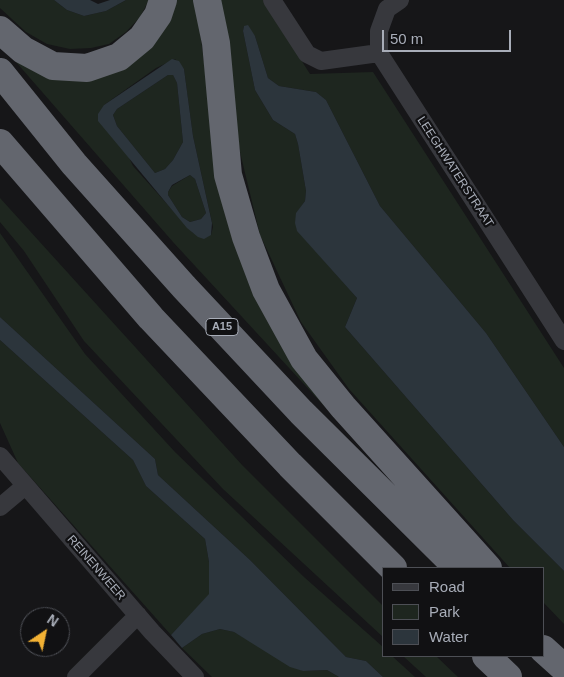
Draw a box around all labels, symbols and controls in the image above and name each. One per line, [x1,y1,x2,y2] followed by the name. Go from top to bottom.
[384,20,513,52] scale bar
[390,30,423,47] text: 50 m
[414,114,496,230] street label: LEEGHWATERSTRAAT
[206,318,238,336] road number: A15
[64,533,128,603] street label: REINENWEER
[382,567,544,657] legend
[429,578,465,595] text: Road
[429,603,460,620] text: Park
[20,607,70,657] north arrow
[44,611,61,630] text: N
[429,628,468,645] text: Water

